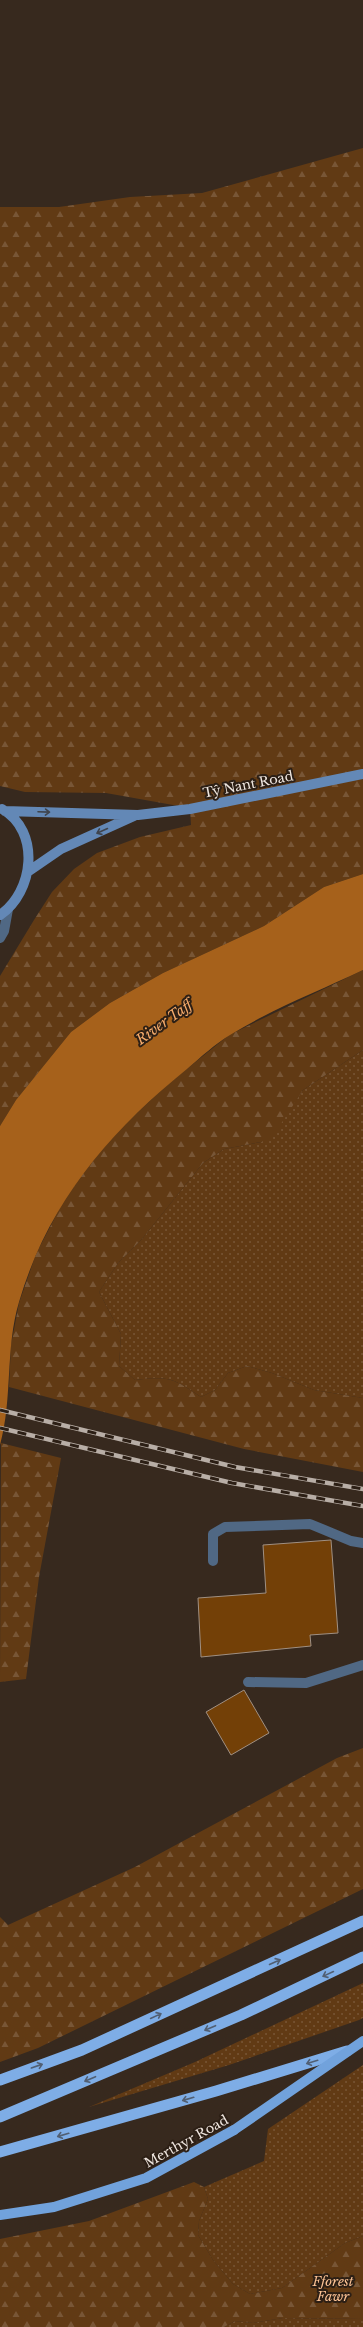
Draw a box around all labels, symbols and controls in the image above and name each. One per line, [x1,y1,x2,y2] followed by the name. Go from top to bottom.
[201,767,295,802] street label: Tŷ Nant Road
[37,808,50,816] one-way arrow
[97,828,109,835] one-way arrow
[131,994,198,1049] water label: River Taff
[268,1958,280,1966] one-way arrow
[322,1971,334,1978] one-way arrow
[150,2012,162,2019] one-way arrow
[204,2025,216,2032] one-way arrow
[306,2059,319,2066] one-way arrow
[30,2062,42,2070] one-way arrow
[85,2076,97,2083] one-way arrow
[182,2096,195,2103] one-way arrow
[141,2111,231,2172] street label: Merthyr Road
[57,2132,70,2140] one-way arrow
[311,2273,354,2305] park label: Fforest Fawr

